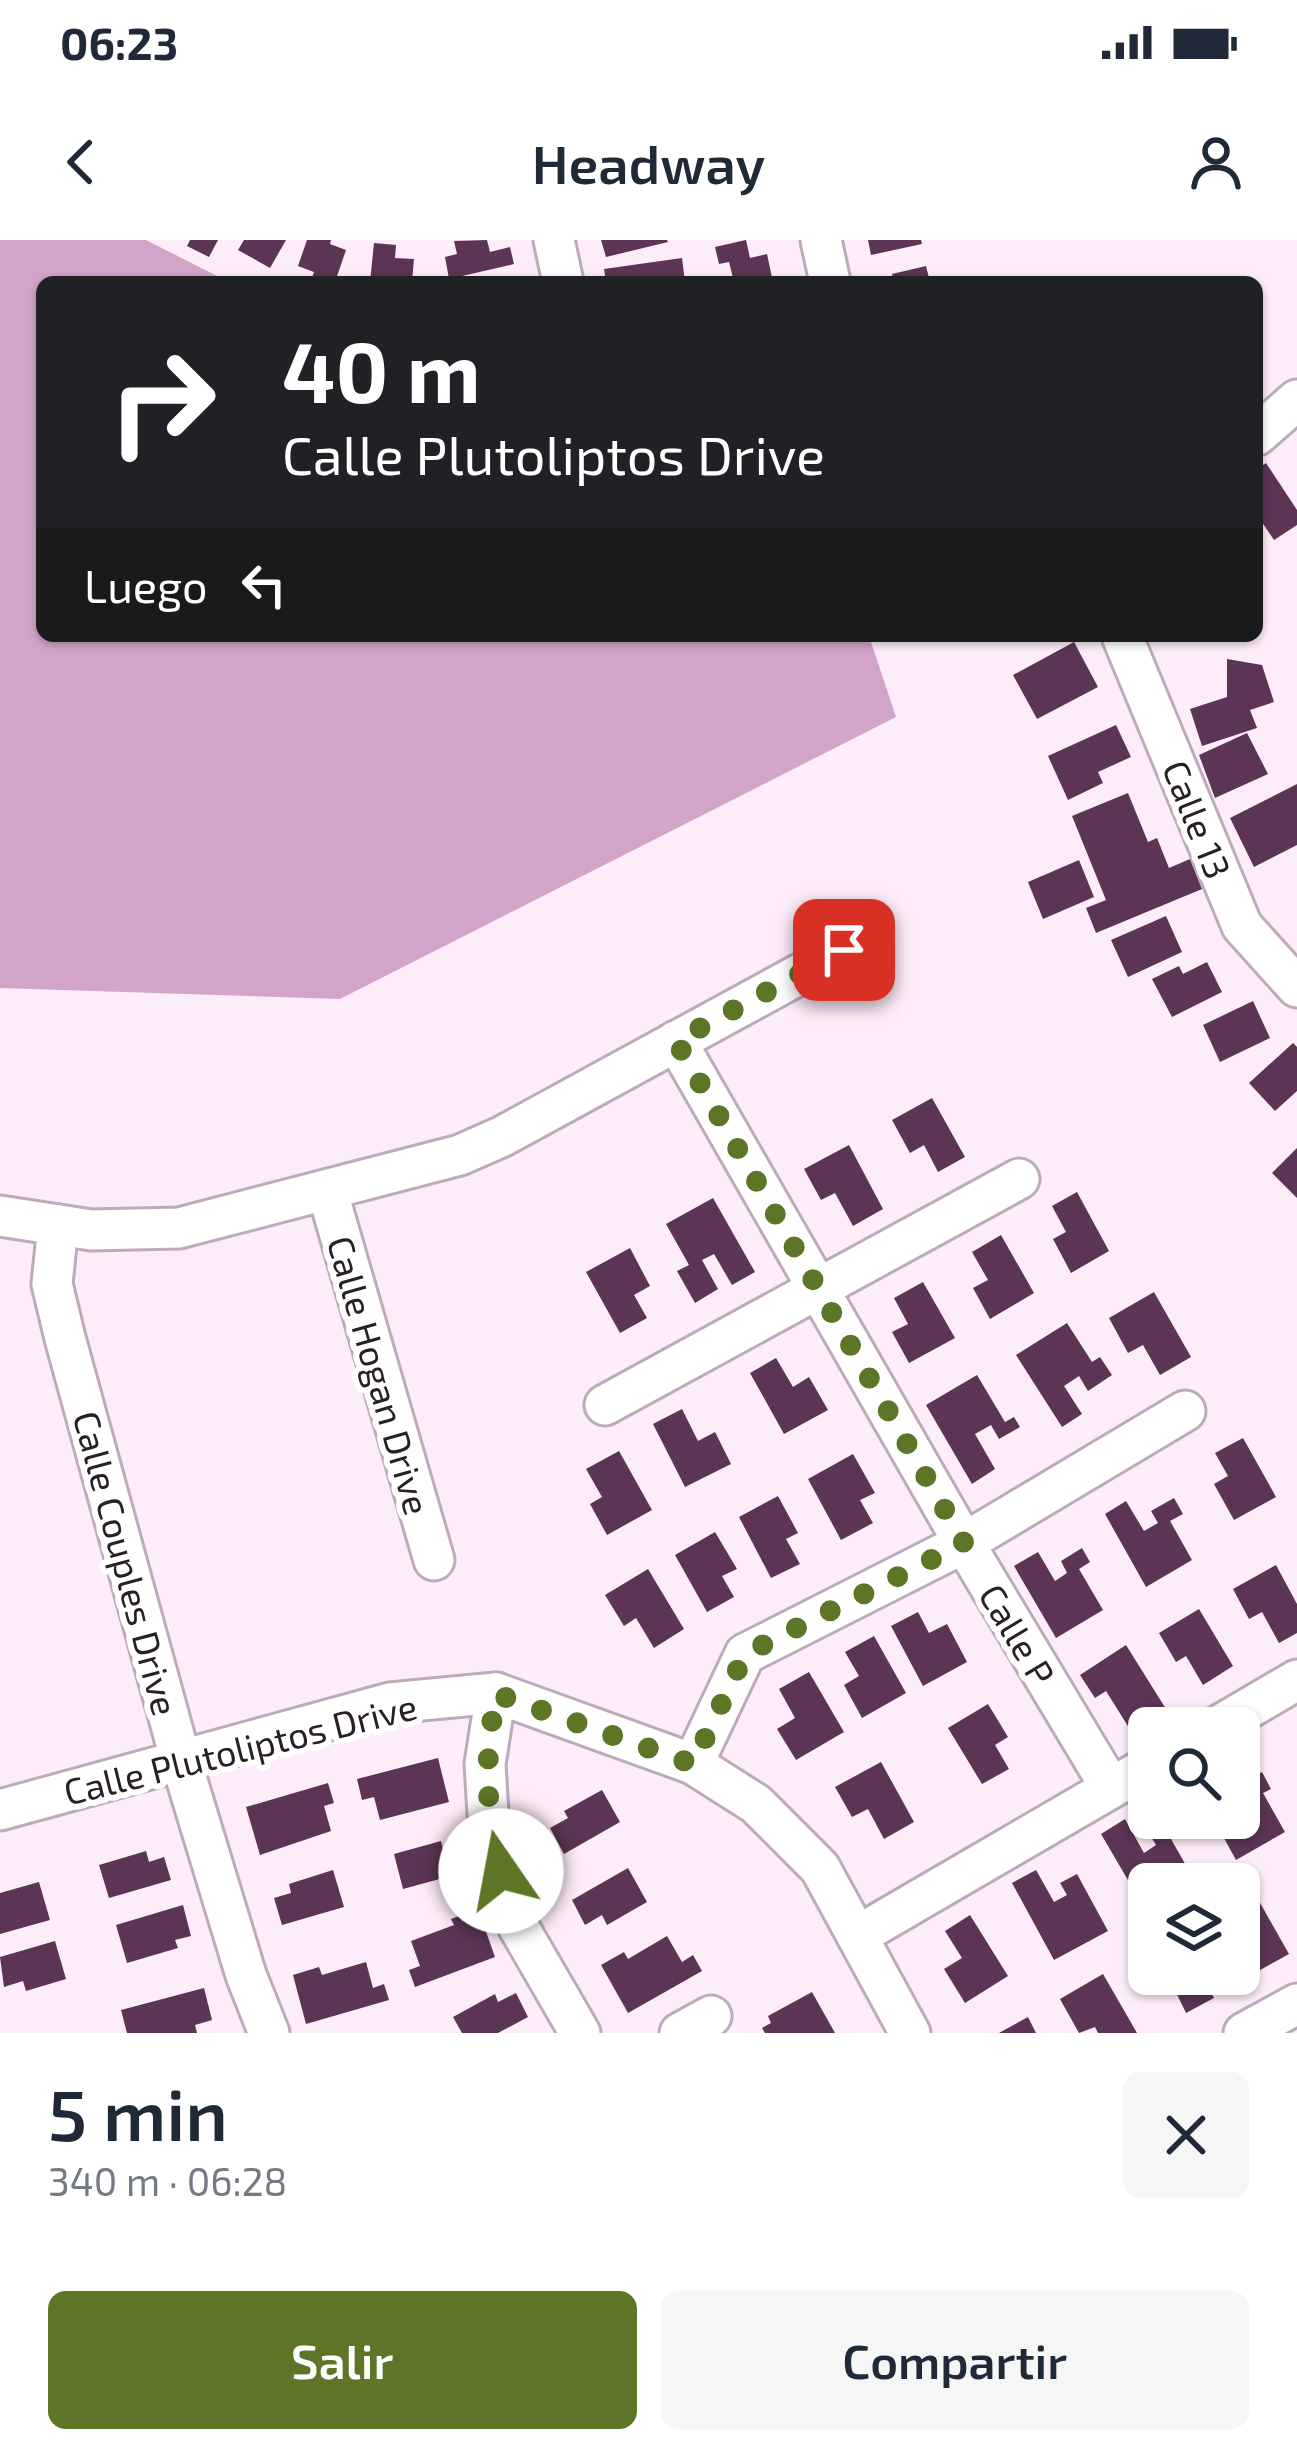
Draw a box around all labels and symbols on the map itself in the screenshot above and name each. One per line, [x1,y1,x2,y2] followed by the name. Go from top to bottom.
[1155,754,1241,884] street label: Calle 13
[793,899,895,1001] pin
[320,1231,440,1519] street label: Calle Hogan Drive
[66,1406,188,1720] street label: Calle Couples Drive
[971,1576,1065,1692] street label: Calle P
[59,1683,421,1813] street label: Calle Plutoliptos Drive
[438,1808,564,1934] position arrow

